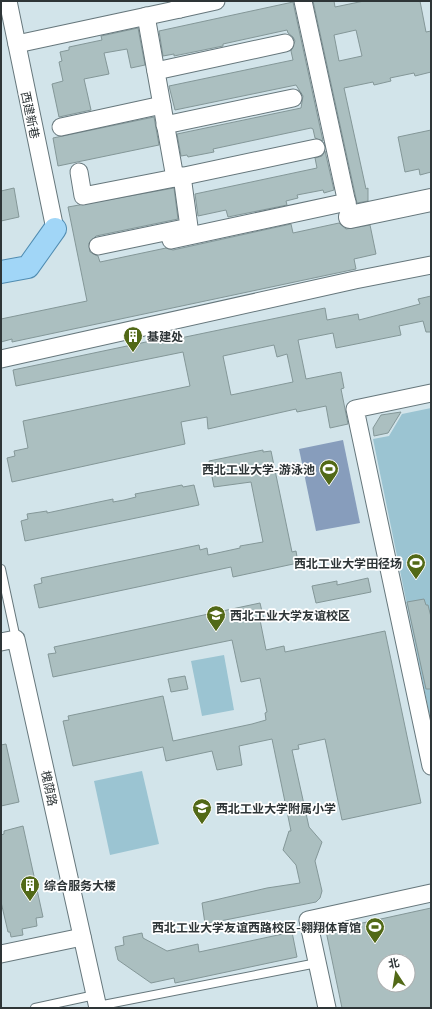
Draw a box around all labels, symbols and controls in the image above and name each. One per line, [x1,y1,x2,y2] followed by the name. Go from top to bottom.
[19,90,43,140] street label: 西建新巷
[122,325,144,353] building icon: 基建处
[147,329,183,343] place label: 基建处
[318,458,340,486] sports icon: 西北工业大学-游泳池
[202,462,315,476] place label: 西北工业大学-游泳池
[405,552,427,580] sports icon: 西北工业大学田径场
[294,556,402,570] place label: 西北工业大学田径场
[205,604,227,632] school or university icon: 西北工业大学友谊校区
[230,608,350,622] place label: 西北工业大学友谊校区
[39,769,61,807] street label: 槐荫路
[191,797,213,825] school or university icon: 西北工业大学附属小学
[216,801,336,815] place label: 西北工业大学附属小学
[19,874,41,902] building icon: 综合服务大楼
[44,878,116,892] place label: 综合服务大楼
[364,916,386,944] sports icon: 西北工业大学友谊西路校区-翱翔体育馆
[152,920,361,934] place label: 西北工业大学友谊西路校区-翱翔体育馆
[376,953,416,993] north arrow
[387,955,401,970] text: 北

